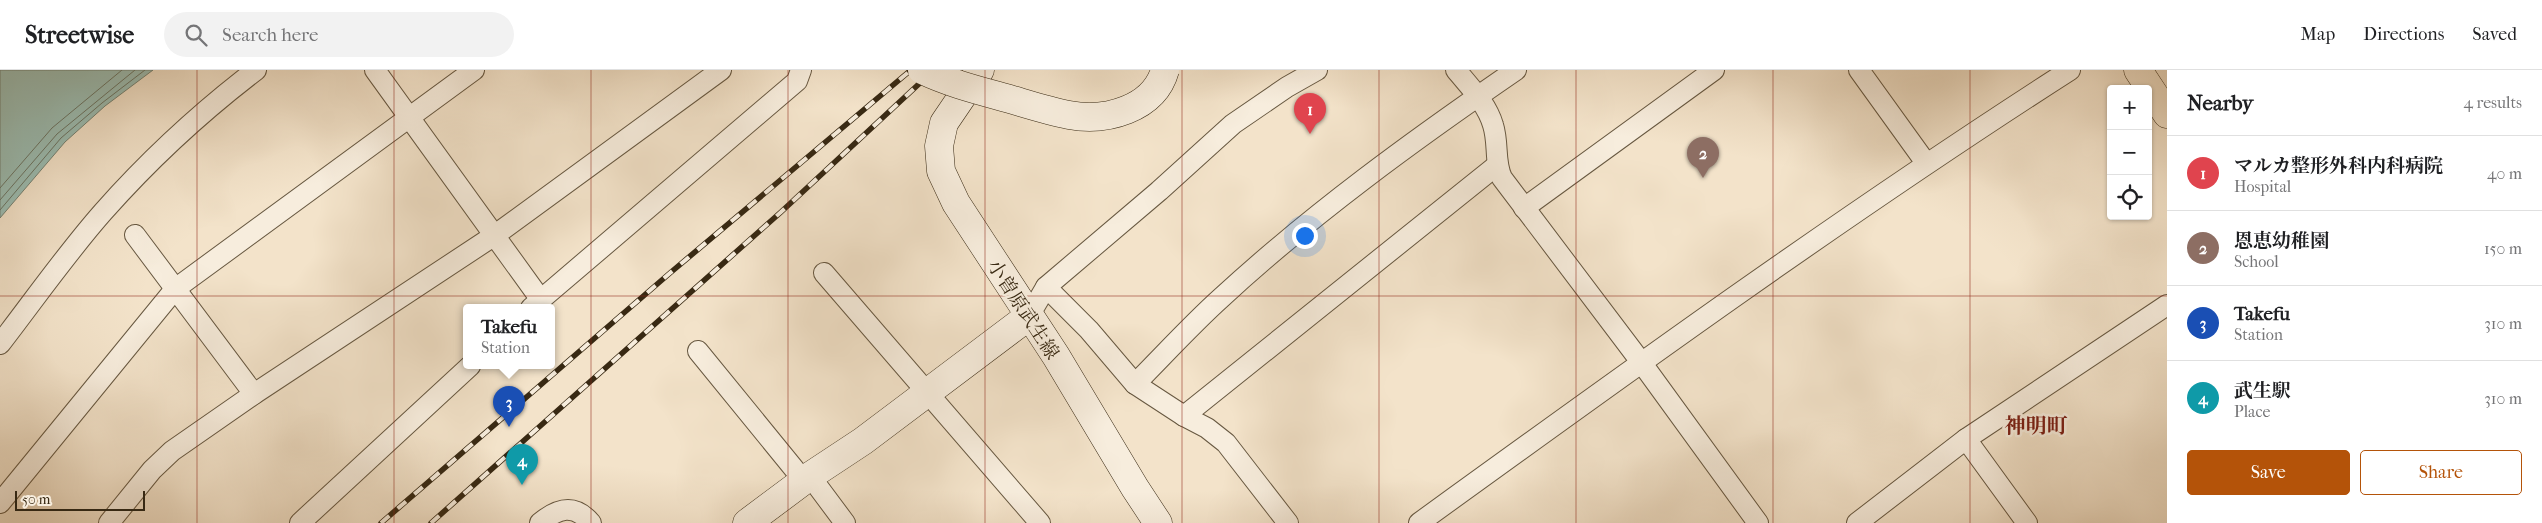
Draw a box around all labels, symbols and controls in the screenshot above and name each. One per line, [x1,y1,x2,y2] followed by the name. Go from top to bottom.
[164,12,514,57] search box
[25,21,134,49] text: Streetwise
[182,21,210,49] icon: search
[222,24,318,46] text: Search here
[2301,24,2335,45] text: Map
[2363,24,2444,45] text: Directions
[2472,24,2517,45] text: Saved
[2107,85,2152,220] map controls
[2107,85,2152,130] button: +
[2187,91,2253,115] text: Nearby
[1294,93,1326,134] pin: 1
[2464,93,2522,112] text: 4 results
[2107,130,2152,175] button: −
[1687,137,1719,178] pin: 2
[2234,155,2443,177] text: マルカ整形外科内科病院
[2200,164,2206,183] text: 1
[2487,164,2522,183] text: 40 m
[2107,175,2152,220] button: locate
[2234,177,2291,196] text: Hospital
[1292,223,1318,249] your location
[2234,230,2329,252] text: 恩恵幼稚園
[2199,239,2207,258] text: 2
[2484,239,2522,258] text: 150 m
[2234,252,2279,271] text: School
[983,256,1063,363] street label: 小曽原武生線
[2234,303,2290,325] text: Takefu
[463,304,555,369] popup
[2200,314,2206,333] text: 3
[2484,314,2522,333] text: 310 m
[481,316,537,338] text: Takefu
[2234,325,2283,344] text: Station
[481,338,530,357] text: Station
[2234,380,2291,402] text: 武生駅
[493,386,525,427] pin: 3
[2198,389,2208,408] text: 4
[2484,389,2522,408] text: 310 m
[2234,402,2270,421] text: Place
[2005,414,2068,438] district label: 神明町
[506,444,538,485] pin: 4
[2187,450,2350,495] button: Save
[2360,450,2522,495] button: Share
[15,488,145,511] scale bar
[22,491,50,508] text: 50 m

